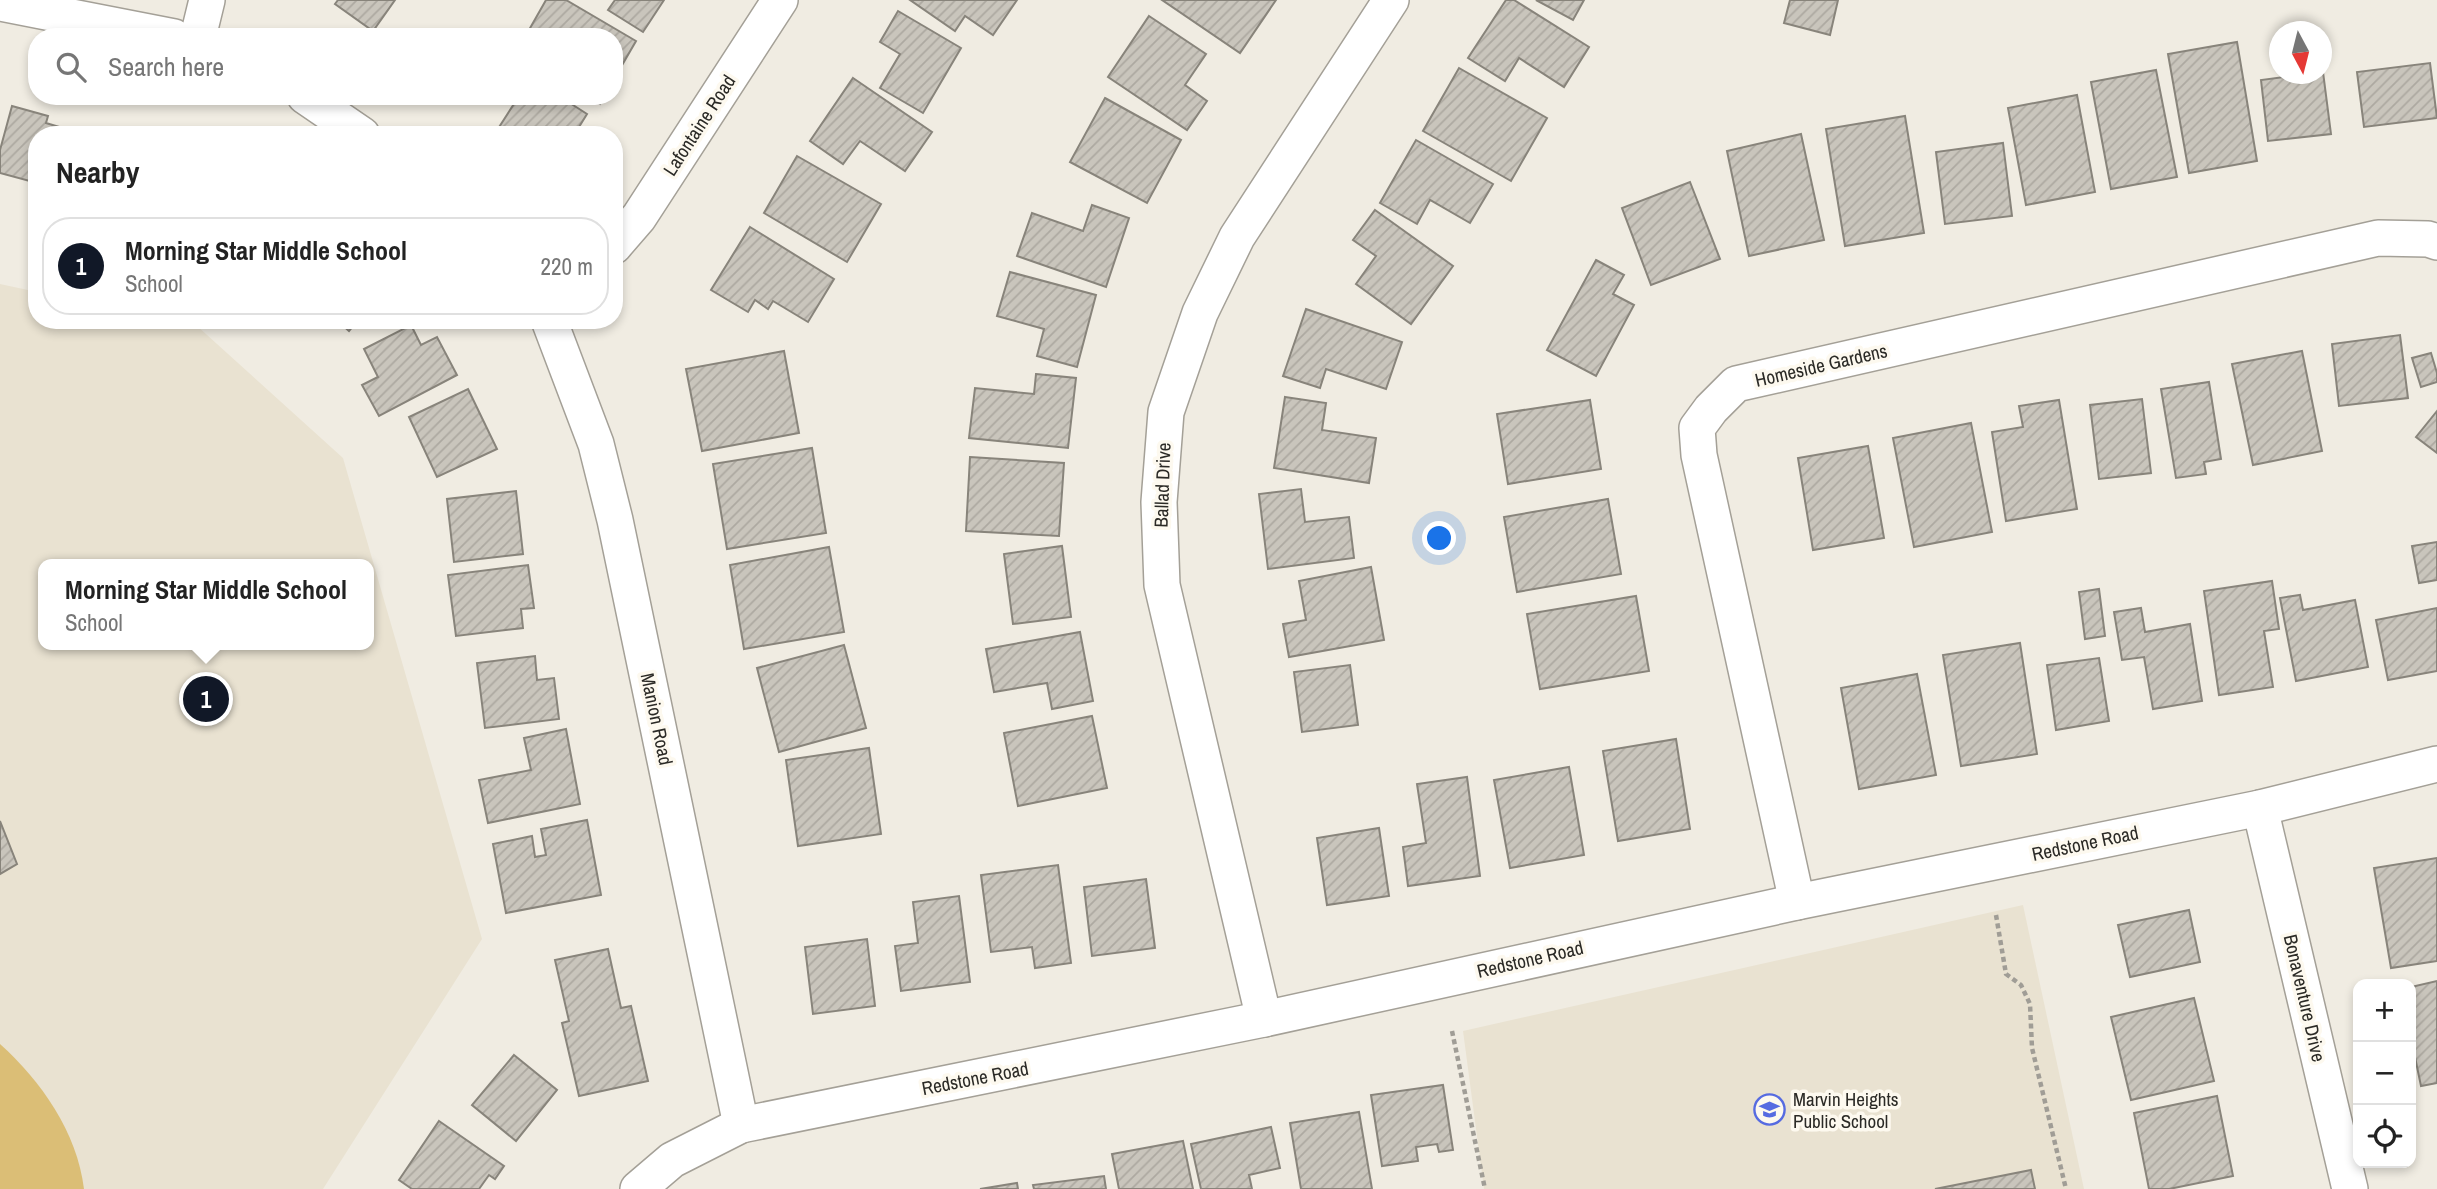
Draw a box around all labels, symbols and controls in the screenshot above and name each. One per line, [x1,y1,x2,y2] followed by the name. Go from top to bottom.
[2269,21,2332,84] north arrow
[28,28,623,105] search box
[52,48,90,86] icon: search
[108,49,224,84] text: Search here
[657,70,741,180] street label: Lafontaine Road
[56,152,139,192] text: Nearby
[125,233,407,268] text: Morning Star Middle School
[76,251,86,282] text: 1
[541,251,593,282] text: 220 m
[125,268,183,299] text: School
[1752,337,1890,393] street label: Homeside Gardens
[1148,442,1176,528] street label: Ballad Drive
[1422,521,1456,555] your location
[38,559,374,650] popup
[65,572,347,607] text: Morning Star Middle School
[65,607,123,638] text: School
[635,671,679,767] street label: Manion Road
[183,673,229,725] pin: 1
[2029,819,2141,867] street label: Redstone Road
[2278,932,2332,1064] street label: Bonaventure Drive
[1474,934,1586,984] street label: Redstone Road
[2353,979,2416,1168] map controls
[2353,979,2416,1042] button: +
[2353,1042,2416,1105] button: −
[919,1055,1031,1101] street label: Redstone Road
[1793,1086,1899,1134] place label: Marvin Heights Public School
[1753,1093,1787,1127] school or university icon: Marvin Heights Public School
[2353,1105,2416,1168] button: locate

